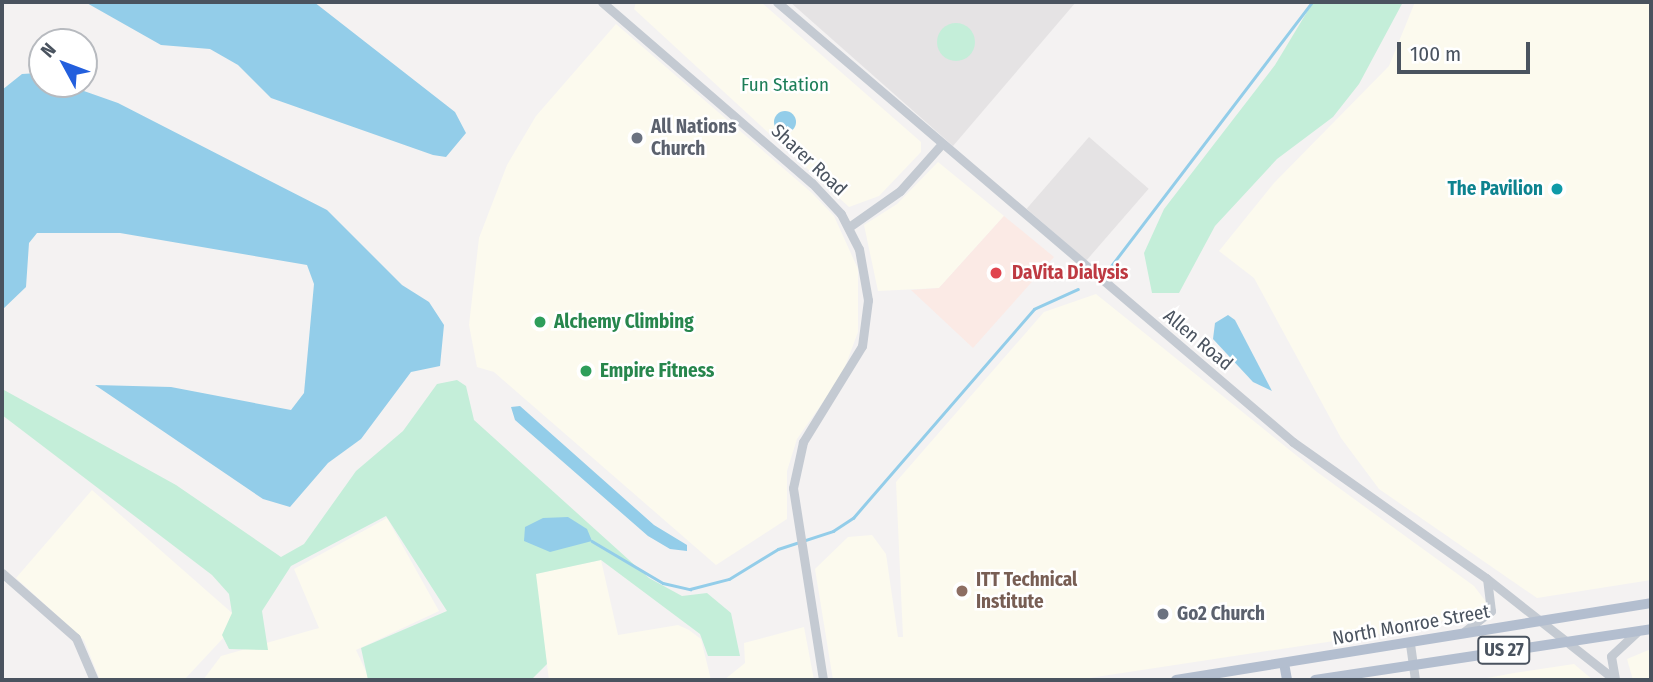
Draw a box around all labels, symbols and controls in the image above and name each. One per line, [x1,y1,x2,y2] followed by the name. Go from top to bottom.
[28,28,98,98] north arrow
[1401,28,1534,72] scale bar
[36,38,61,62] text: N
[1410,41,1461,67] text: 100 m
[741,74,829,96] park label: Fun Station
[651,116,736,160] place label: All Nations Church
[767,119,851,201] street label: Sharer Road
[629,130,645,146] marker: All Nations Church
[1447,178,1543,200] place label: The Pavilion
[1549,181,1565,197] marker: The Pavilion
[1012,262,1128,284] place label: DaVita Dialysis
[986,263,1006,283] marker: DaVita Dialysis
[1159,305,1237,375] street label: Allen Road
[554,311,694,333] place label: Alchemy Climbing
[532,314,548,330] marker: Alchemy Climbing
[600,360,714,382] place label: Empire Fitness
[578,363,594,379] marker: Empire Fitness
[976,569,1077,613] place label: ITT Technical Institute
[954,583,970,599] marker: ITT Technical Institute
[1331,600,1491,650] street label: North Monroe Street
[1177,603,1265,625] place label: Go2 Church
[1155,606,1171,622] marker: Go2 Church
[1476,636,1532,664] road number: US 27

